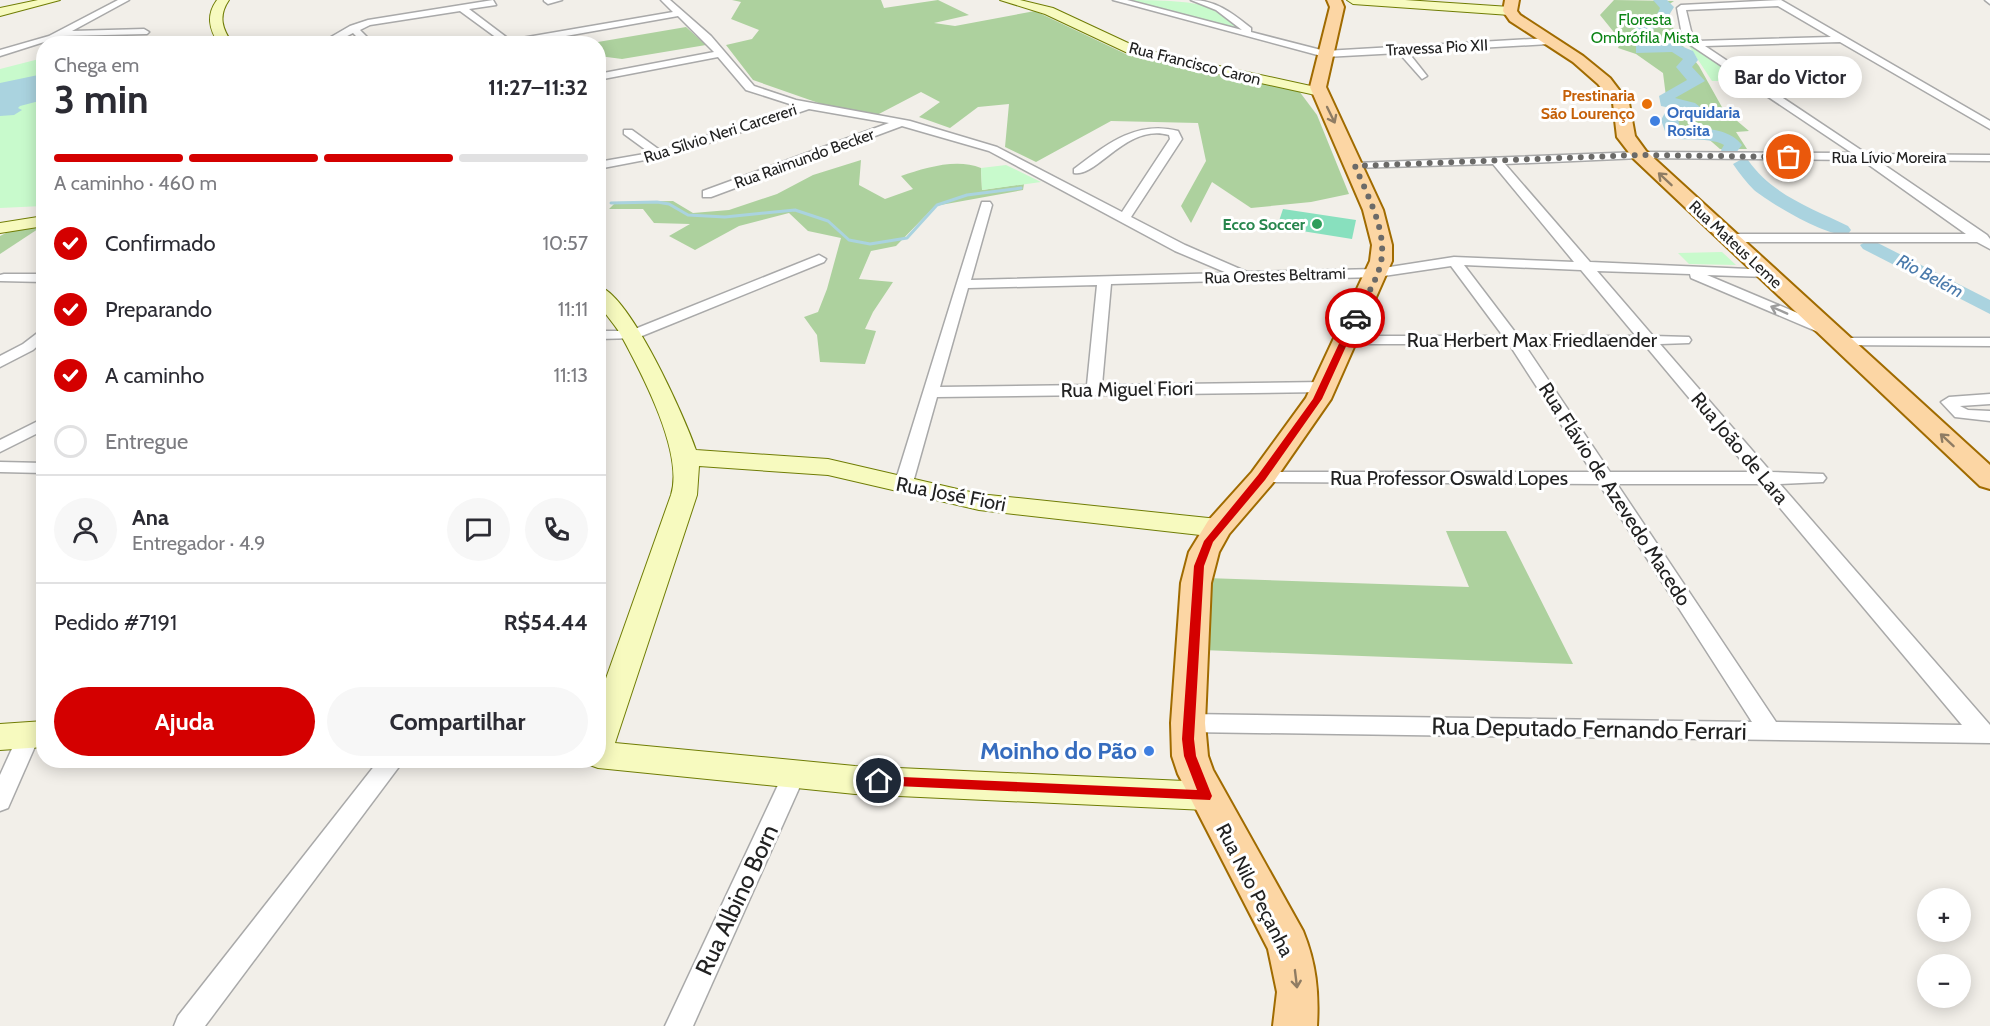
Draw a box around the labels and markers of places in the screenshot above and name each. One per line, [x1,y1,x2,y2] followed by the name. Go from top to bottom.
[1717,55,1861,97] callout: Bar do Victor
[1541,86,1635,123] place label: Prestinaria São Lourenço
[1640,97,1654,111] marker: Prestinaria São Lourenço
[1667,103,1740,140] place label: Orquidaria Rosita
[1648,114,1662,128] marker: Orquidaria Rosita
[1763,131,1814,182] pin
[1223,215,1306,234] place label: Ecco Soccer
[1310,217,1324,231] marker: Ecco Soccer
[980,736,1137,765] place label: Moinho do Pão
[1142,744,1156,758] marker: Moinho do Pão
[853,755,904,806] pin

